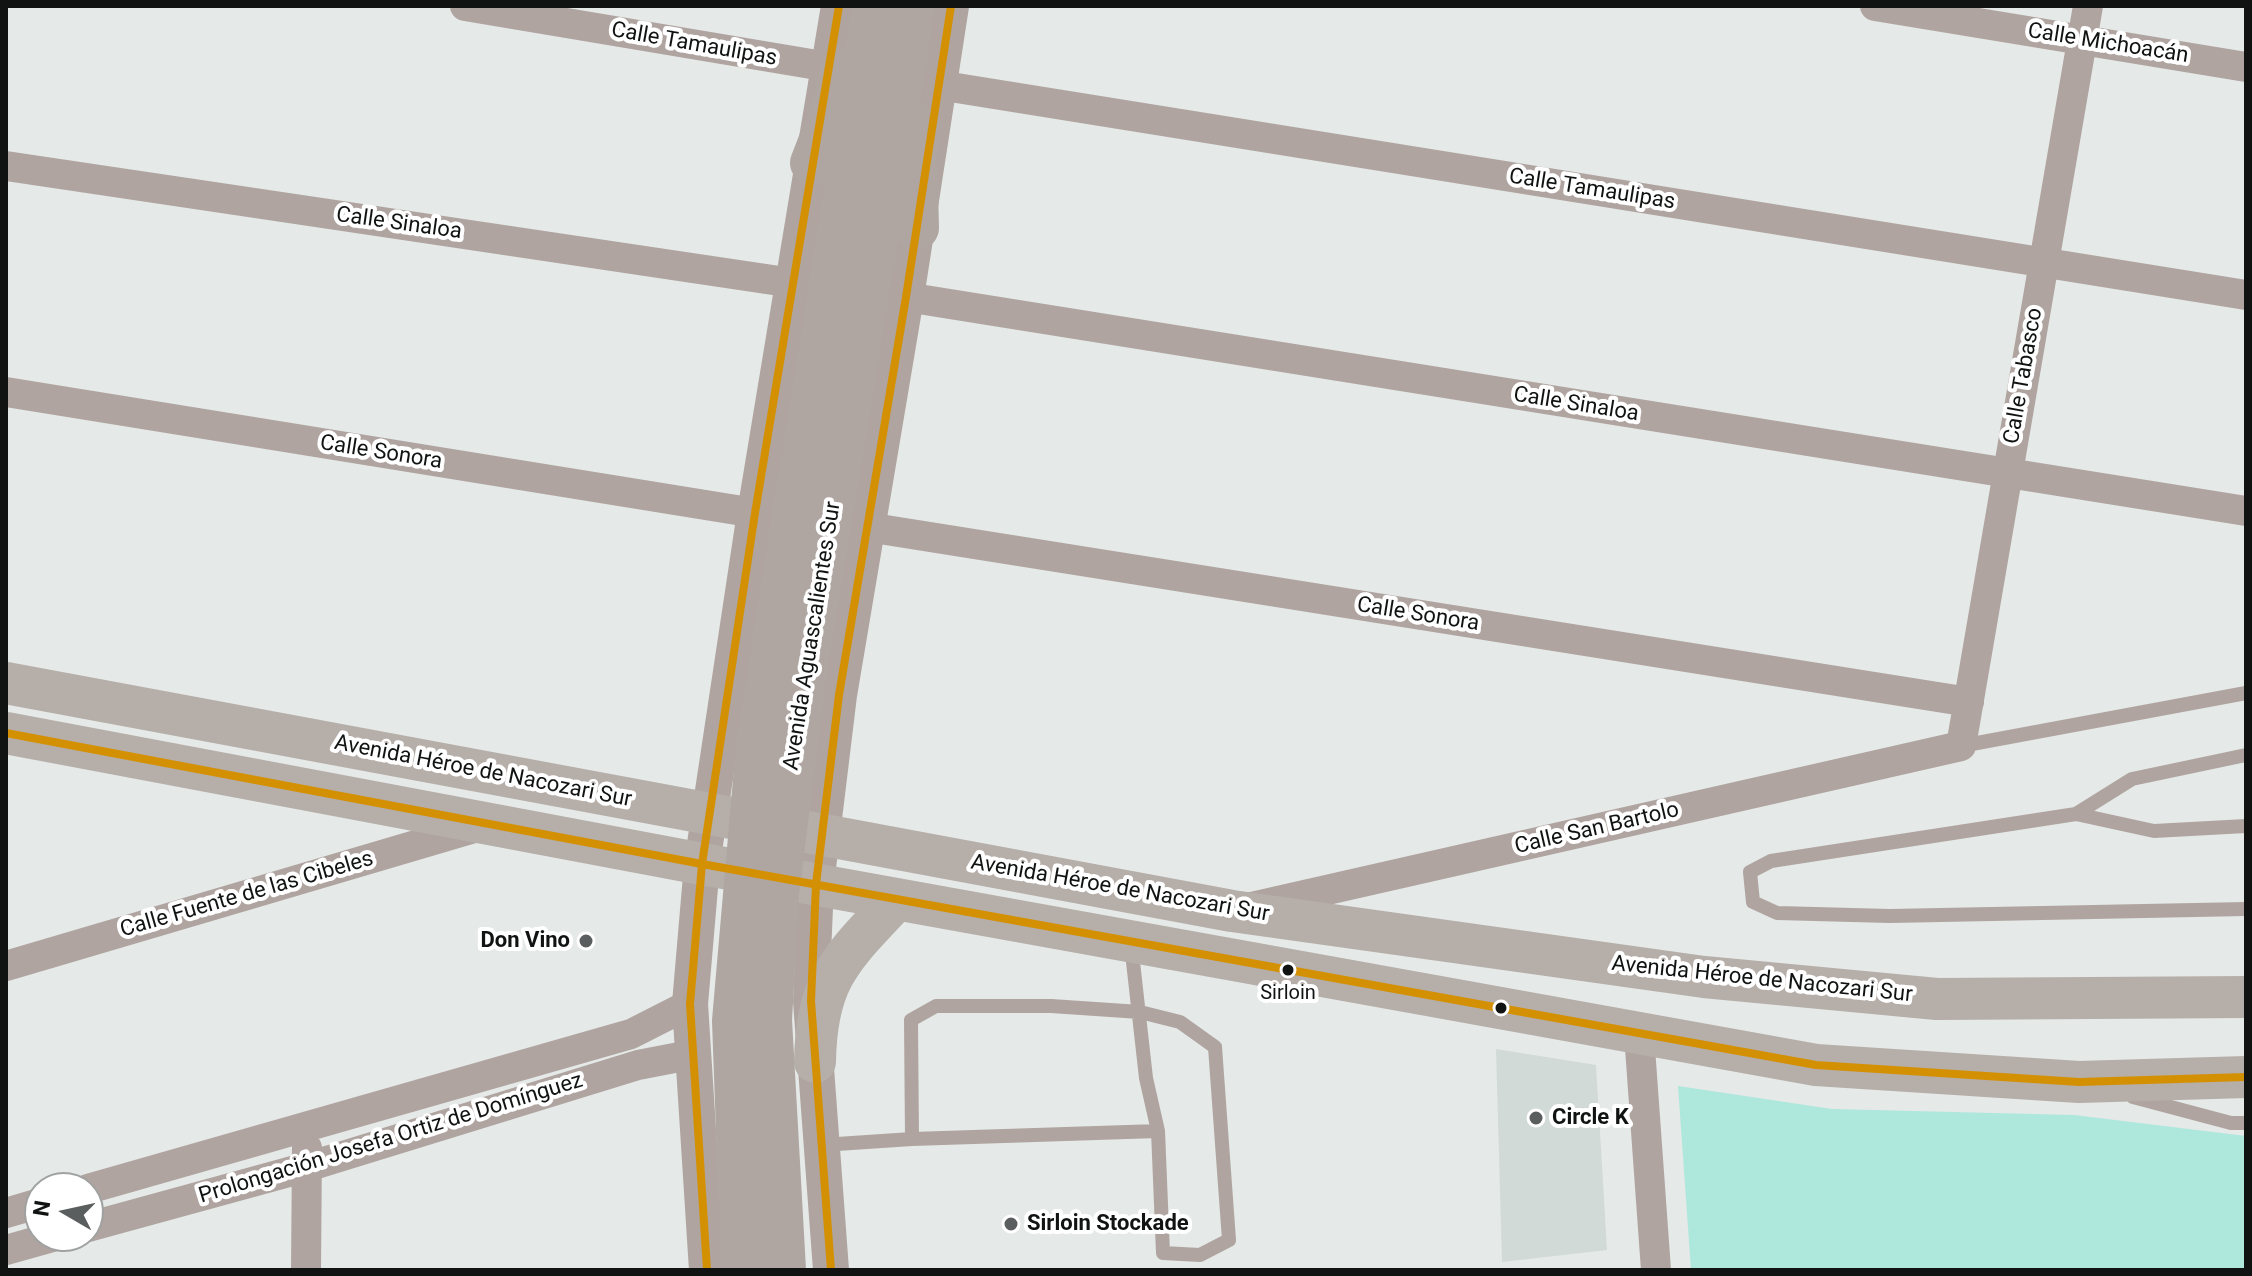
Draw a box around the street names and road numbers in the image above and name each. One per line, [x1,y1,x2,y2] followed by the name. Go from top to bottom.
[609,17,779,73] street label: Calle Tamaulipas
[2026,18,2190,70] street label: Calle Michoacán
[1507,164,1677,216] street label: Calle Tamaulipas
[335,202,463,246] street label: Calle Sinaloa
[1999,306,2049,446] street label: Calle Tabasco
[1511,382,1641,428] street label: Calle Sinaloa
[318,430,444,476] street label: Calle Sonora
[779,500,847,772] street label: Avenida Aguascalientes Sur
[1355,592,1481,638] street label: Calle Sonora
[332,730,634,814] street label: Avenida Héroe de Nacozari Sur
[1512,797,1682,861] street label: Calle San Bartolo
[117,846,377,944] street label: Calle Fuente de las Cibeles
[969,850,1271,928] street label: Avenida Héroe de Nacozari Sur
[1610,951,1914,1009] street label: Avenida Héroe de Nacozari Sur
[196,1068,586,1210] street label: Prolongación Josefa Ortiz de Domínguez

